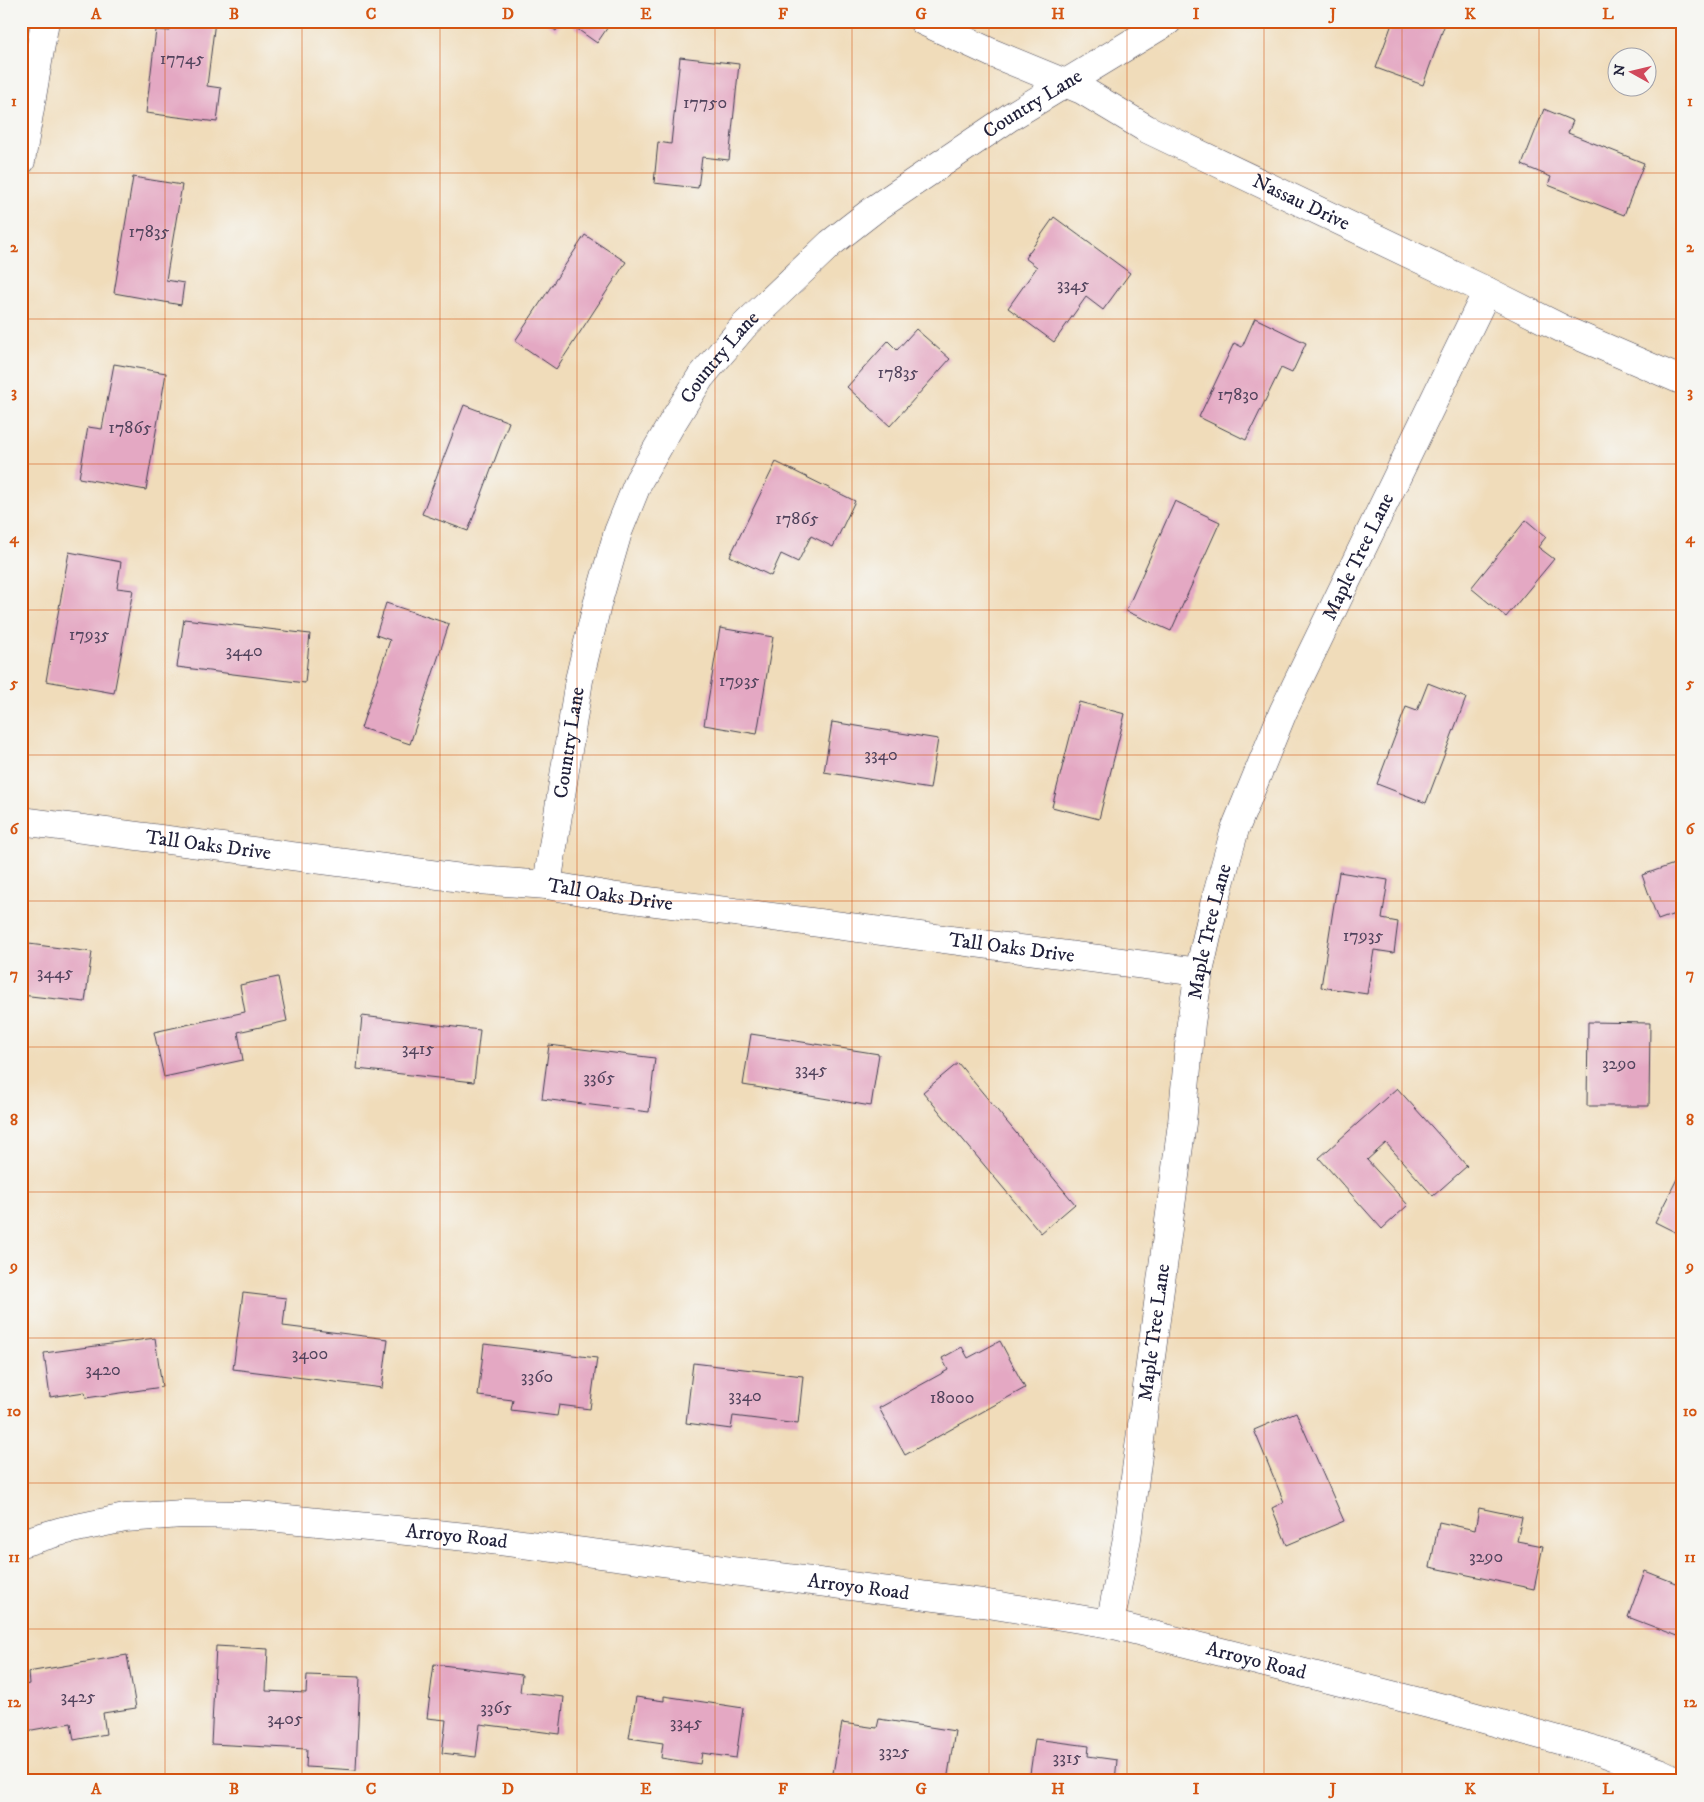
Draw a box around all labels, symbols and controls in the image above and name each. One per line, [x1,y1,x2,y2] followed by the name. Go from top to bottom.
[90,4,102,24] text: A
[229,4,239,24] text: B
[366,4,376,24] text: C
[502,4,514,24] text: D
[640,4,652,24] text: E
[778,4,788,24] text: F
[915,4,927,24] text: G
[1051,4,1065,24] text: H
[1193,4,1200,24] text: I
[1328,4,1337,24] text: J
[1464,4,1476,24] text: K
[1602,4,1614,24] text: L
[160,48,204,70] house number: 17745
[1606,48,1656,98] north arrow
[1610,63,1630,77] text: N
[978,64,1087,144] street label: Country Lane
[11,91,17,111] text: 1
[1687,91,1693,111] text: 1
[683,92,727,114] house number: 17750
[1249,169,1354,236] street label: Nassau Drive
[129,221,169,243] house number: 17835
[10,237,19,257] text: 2
[1686,237,1695,257] text: 2
[1057,274,1089,296] house number: 3345
[675,306,765,408] street label: Country Lane
[878,362,918,384] house number: 17835
[11,382,17,402] text: 3
[1687,382,1693,402] text: 3
[1217,384,1259,406] house number: 17830
[108,417,152,439] house number: 17865
[1317,489,1400,624] street label: Maple Tree Lane
[775,508,819,530] house number: 17865
[8,528,19,548] text: 4
[1684,528,1695,548] text: 4
[69,624,109,646] house number: 17935
[225,640,263,662] house number: 3440
[719,670,759,692] house number: 17935
[9,673,18,693] text: 5
[1685,673,1694,693] text: 5
[548,685,590,800] street label: Country Lane
[864,744,898,766] house number: 3340
[10,819,20,839] text: 6
[1686,819,1696,839] text: 6
[144,825,273,866] street label: Tall Oaks Drive
[1182,861,1237,1001] street label: Maple Tree Lane
[546,873,674,917] street label: Tall Oaks Drive
[1343,925,1383,947] house number: 17935
[947,927,1076,968] street label: Tall Oaks Drive
[37,962,73,984] house number: 3445
[10,964,18,984] text: 7
[1686,964,1694,984] text: 7
[402,1038,434,1060] house number: 3415
[1602,1053,1636,1075] house number: 3290
[795,1059,827,1081] house number: 3345
[583,1067,615,1089] house number: 3365
[10,1110,18,1130] text: 8
[1686,1110,1694,1130] text: 8
[9,1256,18,1276] text: 9
[1685,1256,1694,1276] text: 9
[1133,1262,1176,1403] street label: Maple Tree Lane
[292,1343,328,1365] house number: 3400
[85,1359,121,1381] house number: 3420
[521,1366,553,1388] house number: 3360
[728,1385,762,1407] house number: 3340
[930,1387,974,1409] house number: 18000
[7,1401,22,1421] text: 10
[1683,1401,1698,1421] text: 10
[405,1518,509,1554] street label: Arroyo Road
[1469,1546,1503,1568] house number: 3290
[8,1547,20,1567] text: 11
[1684,1547,1696,1567] text: 11
[806,1568,911,1606] street label: Arroyo Road
[1204,1636,1309,1685] street label: Arroyo Road
[61,1686,95,1708] house number: 3425
[7,1692,22,1712] text: 12
[1683,1692,1698,1712] text: 12
[480,1697,512,1719] house number: 3365
[267,1708,303,1730] house number: 3405
[670,1712,702,1734] house number: 3345
[878,1741,910,1763] house number: 3325
[1053,1747,1081,1769] house number: 3315
[90,1779,102,1799] text: A
[229,1779,239,1799] text: B
[366,1779,376,1799] text: C
[502,1779,514,1799] text: D
[640,1779,652,1799] text: E
[778,1779,788,1799] text: F
[915,1779,927,1799] text: G
[1051,1779,1065,1799] text: H
[1193,1779,1200,1799] text: I
[1328,1779,1337,1799] text: J
[1464,1779,1476,1799] text: K
[1602,1779,1614,1799] text: L

